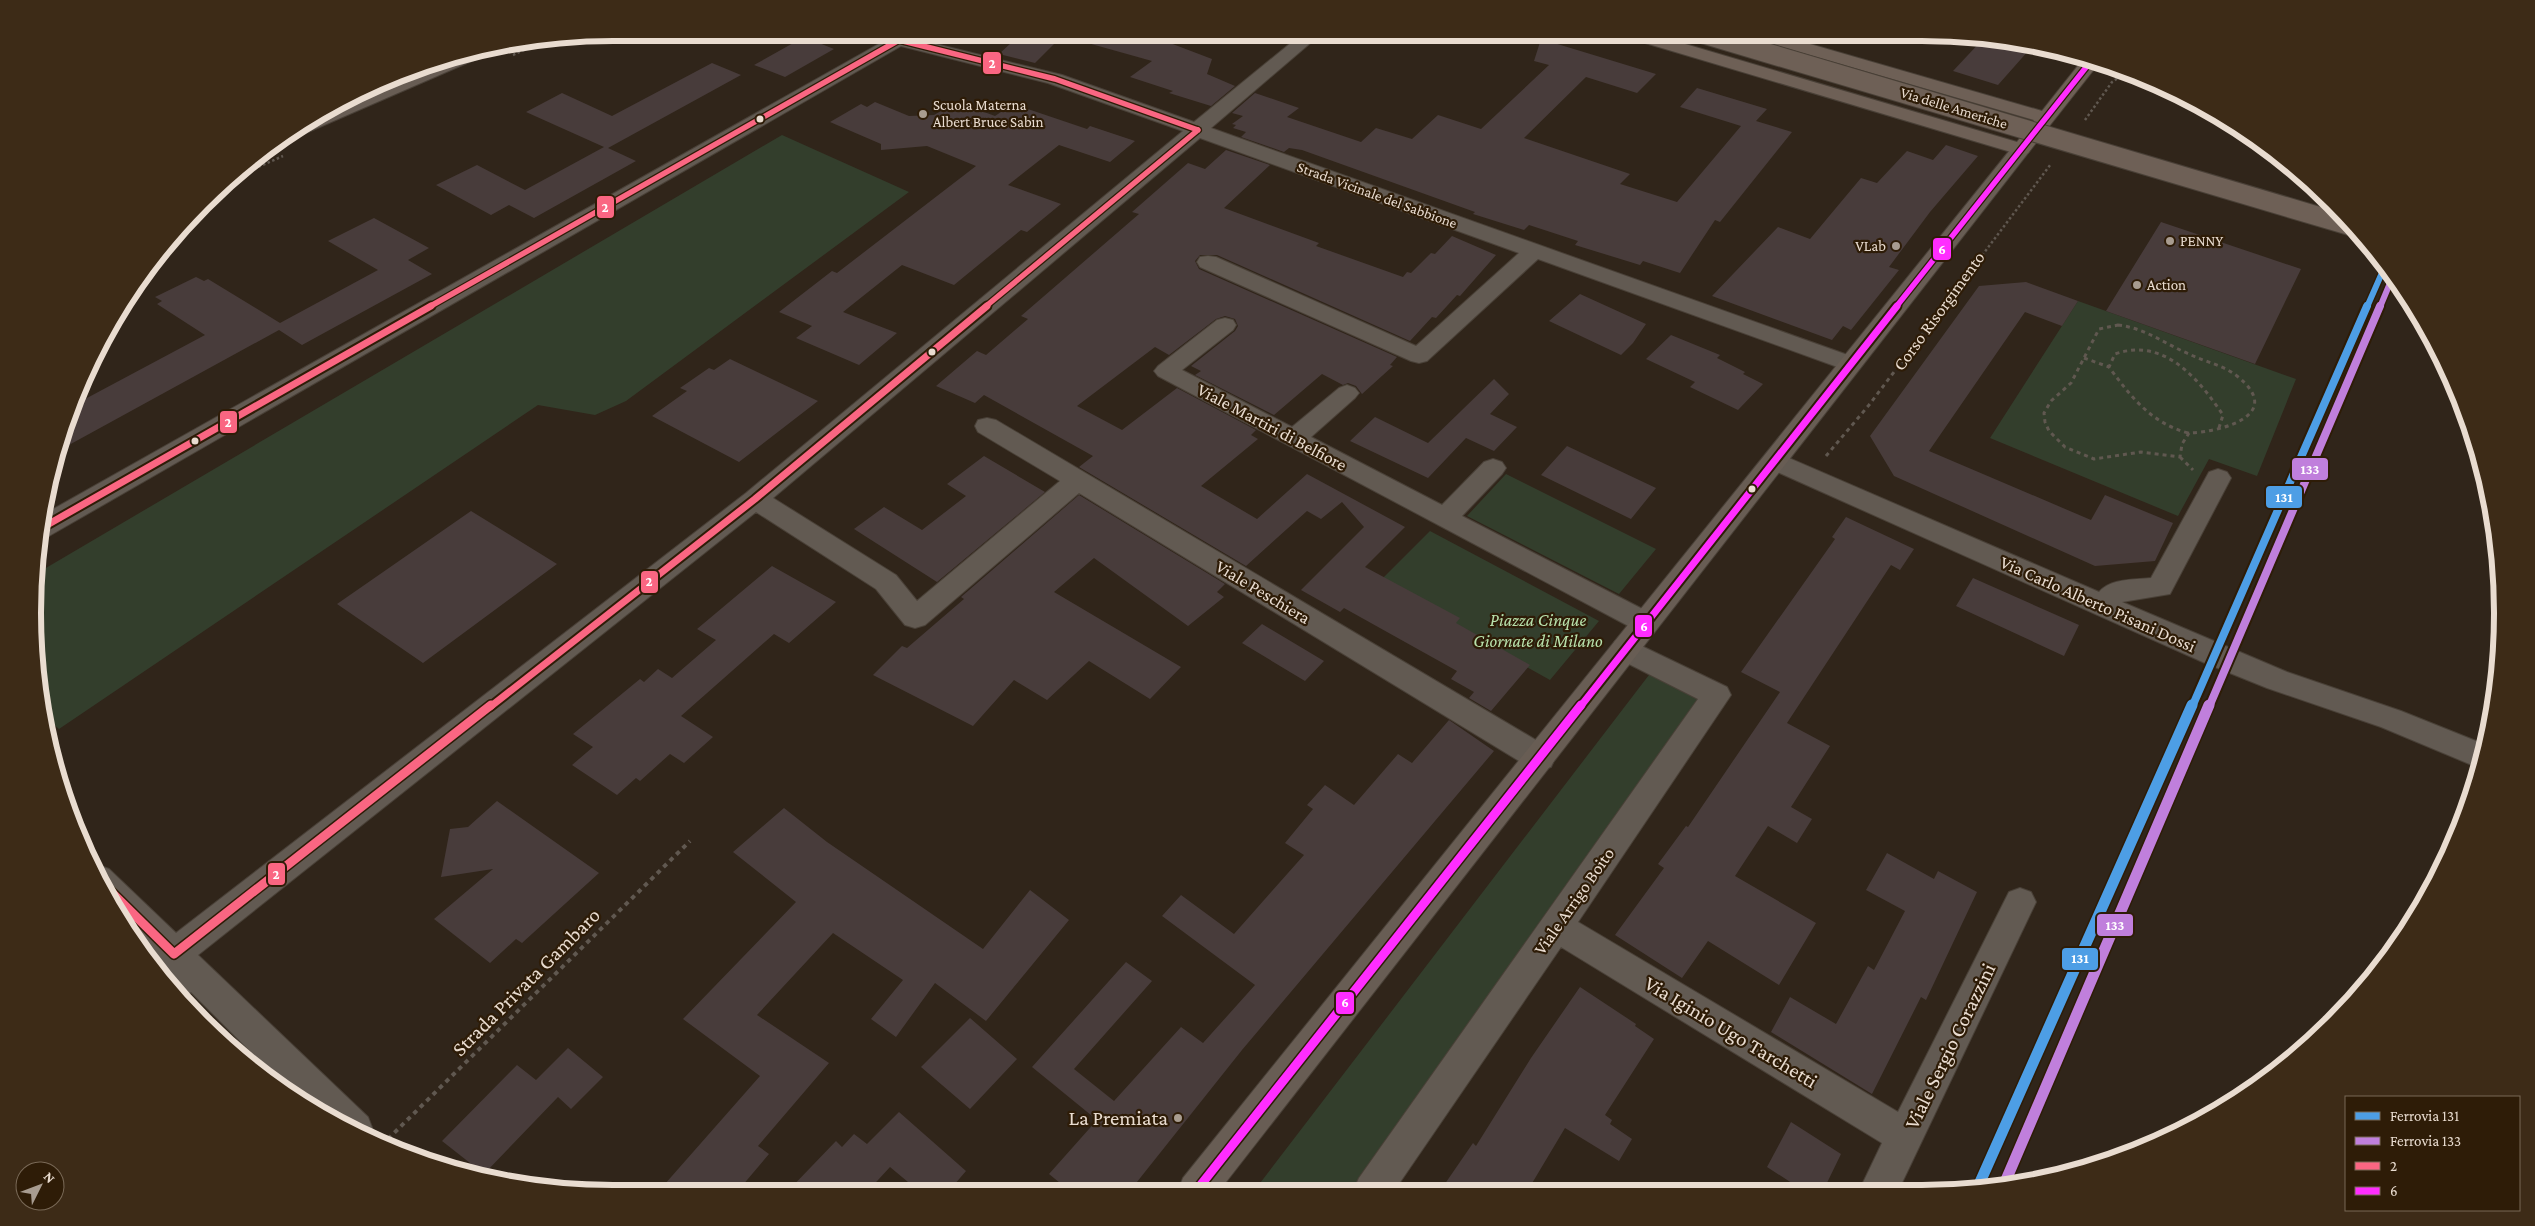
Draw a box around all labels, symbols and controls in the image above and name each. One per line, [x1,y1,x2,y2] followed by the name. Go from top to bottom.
[982,51,1002,75] line badge: 2
[988,55,996,71] text: 2
[1899,84,2010,132] street label: Via delle Americhe
[933,97,1044,130] place label: Scuola Materna Albert Bruce Sabin
[917,108,929,120] marker: Scuola Materna Albert Bruce Sabin
[755,114,765,124] unlabelled marker
[1295,159,1460,232] street label: Strada Vicinale del Sabbione
[596,195,615,219] line badge: 2
[601,199,609,215] text: 2
[2180,233,2223,249] place label: PENNY
[2164,235,2176,247] marker: PENNY
[1932,237,1952,261] line badge: 6
[1855,238,1886,254] place label: VLab
[1890,240,1902,252] marker: VLab
[1938,241,1946,257] text: 6
[1889,248,1989,374] street label: Corso Risorgimento
[2147,277,2186,293] place label: Action
[2131,279,2143,291] marker: Action
[927,347,937,357] unlabelled marker
[1194,379,1350,475] street label: Viale Martiri di Belfiore
[219,410,238,434] line badge: 2
[224,414,232,430] text: 2
[190,436,200,446] unlabelled marker
[2291,457,2329,481] line badge: 133
[2301,461,2320,477] text: 133
[1747,484,1757,494] unlabelled marker
[2265,485,2303,509] line badge: 131
[2275,489,2293,505] text: 131
[1997,552,2199,656] street label: Via Carlo Alberto Pisani Dossi
[1212,556,1314,628] street label: Viale Peschiera
[640,570,659,594] line badge: 2
[645,573,653,589] text: 2
[1473,610,1603,651] park label: Piazza Cinque Giornate di Milano
[1634,614,1653,638] line badge: 6
[1640,618,1648,634] text: 6
[1530,844,1618,958] street label: Viale Arrigo Boito
[267,862,286,886] line badge: 2
[272,866,280,882] text: 2
[447,903,605,1061] street label: Strada Privata Gambaro
[2096,913,2134,937] line badge: 133
[2106,917,2125,933] text: 133
[2061,947,2099,971] line badge: 131
[2071,950,2089,966] text: 131
[1899,959,2001,1133] street label: Viale Sergio Corazzini
[1640,971,1822,1093] street label: Via Iginio Ugo Tarchetti
[1335,991,1355,1015] line badge: 6
[1341,994,1349,1010] text: 6
[2345,1096,2520,1211] legend
[1068,1106,1168,1130] place label: La Premiata
[2390,1108,2459,1124] text: Ferrovia 131
[1172,1112,1184,1124] marker: La Premiata
[2390,1133,2461,1149] text: Ferrovia 133
[2390,1158,2397,1174] text: 2
[15,1161,65,1211] north arrow
[41,1168,59,1187] text: N
[2390,1183,2398,1199] text: 6

